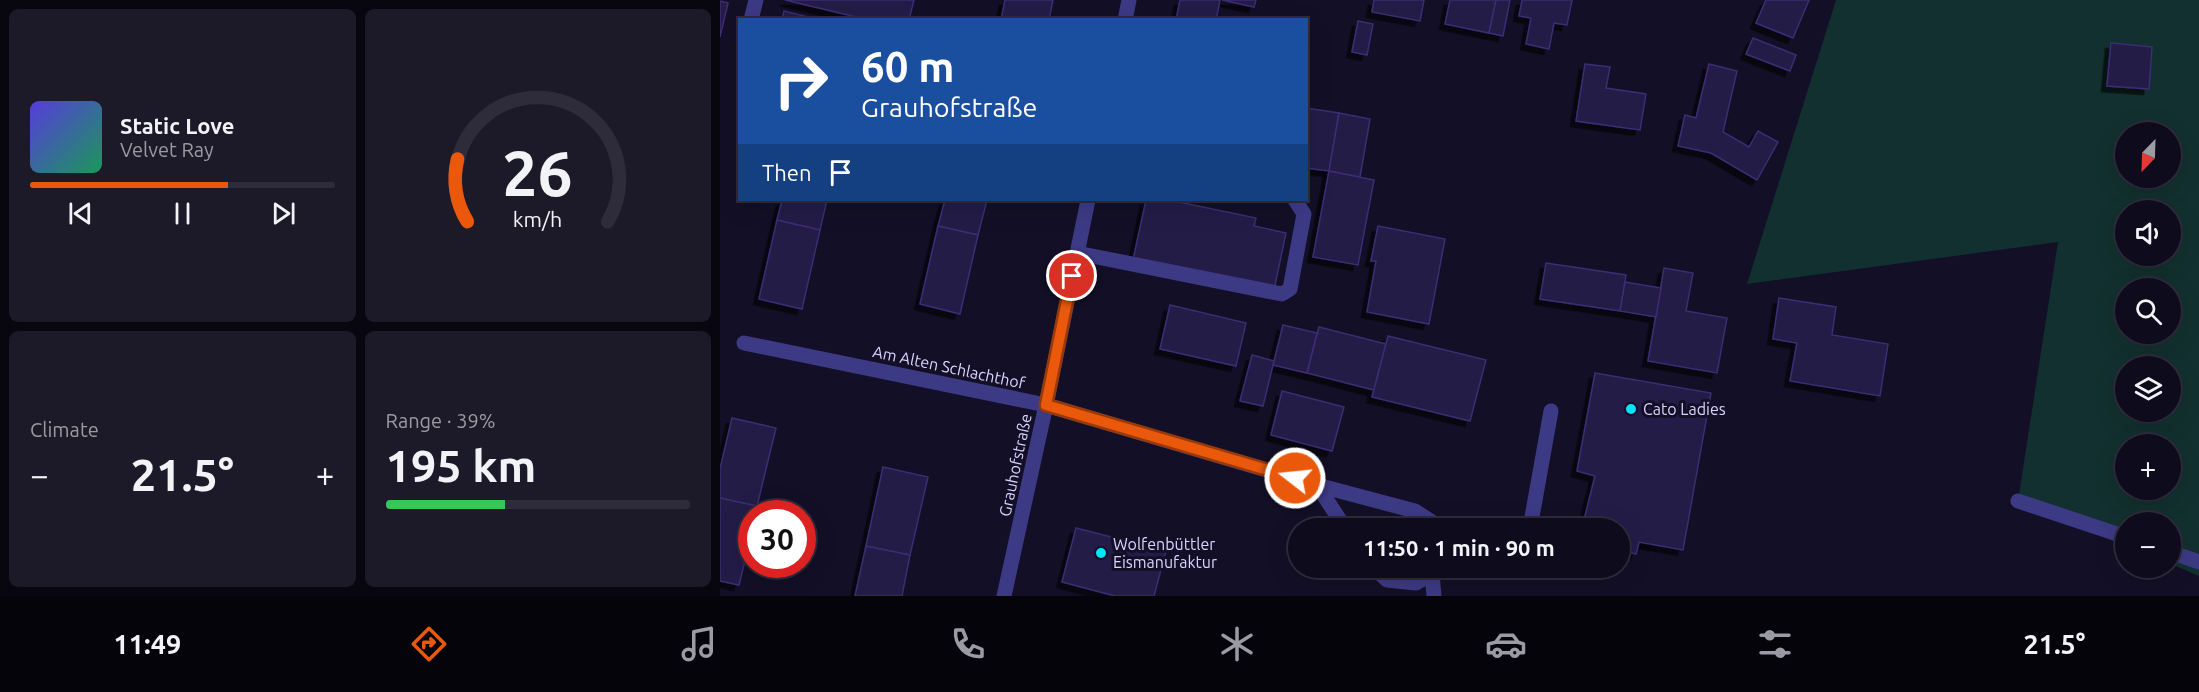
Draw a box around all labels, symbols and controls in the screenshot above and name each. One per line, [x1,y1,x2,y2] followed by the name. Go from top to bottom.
[762,42,840,120] icon: right
[861,43,955,90] text: 60 m
[861,92,1038,122] text: Grauhofstraße
[120,113,235,138] text: Static Love
[2115,122,2181,188] north arrow
[2115,122,2181,578] map controls
[120,138,214,161] text: Velvet Ray
[503,139,573,209] text: 26
[824,156,857,189] icon: arrive
[762,160,812,185] text: Then
[64,197,97,230] icon: previous
[166,197,199,230] icon: pause
[267,197,300,230] icon: next
[2115,200,2181,266] button: sound
[513,208,562,232] text: km/h
[1046,250,1097,301] pin
[1055,259,1088,292] icon: arrive
[2115,278,2181,344] button: search
[871,342,1028,392] street label: Am Alten Schlachthof
[2115,356,2181,422] button: layers
[1643,400,1726,418] place label: Cato Ladies
[1624,402,1638,416] marker: Cato Ladies
[386,409,496,432] text: Range · 39%
[995,412,1035,518] street label: Grauhofstraße
[30,418,99,441] text: Climate
[2115,434,2181,500] button: +
[386,440,536,491] text: 195 km
[1263,446,1327,510] position arrow
[131,449,234,500] text: 21.5°
[30,456,49,493] text: −
[316,456,334,493] text: +
[738,500,816,578] speed limit sign: 30
[2115,512,2181,578] button: −
[1113,535,1217,571] place label: Wolfenbüttler Eismanufaktur
[1363,535,1555,560] text: 11:50 · 1 min · 90 m
[1094,546,1108,560] marker: Wolfenbüttler Eismanufaktur
[408,623,450,665] icon: directions
[678,623,720,665] icon: music
[947,623,989,665] icon: phone
[1216,623,1258,665] icon: climate
[1485,623,1527,665] icon: car
[1754,623,1796,665] icon: filters
[114,629,181,659] text: 11:49
[2023,629,2085,659] text: 21.5°

